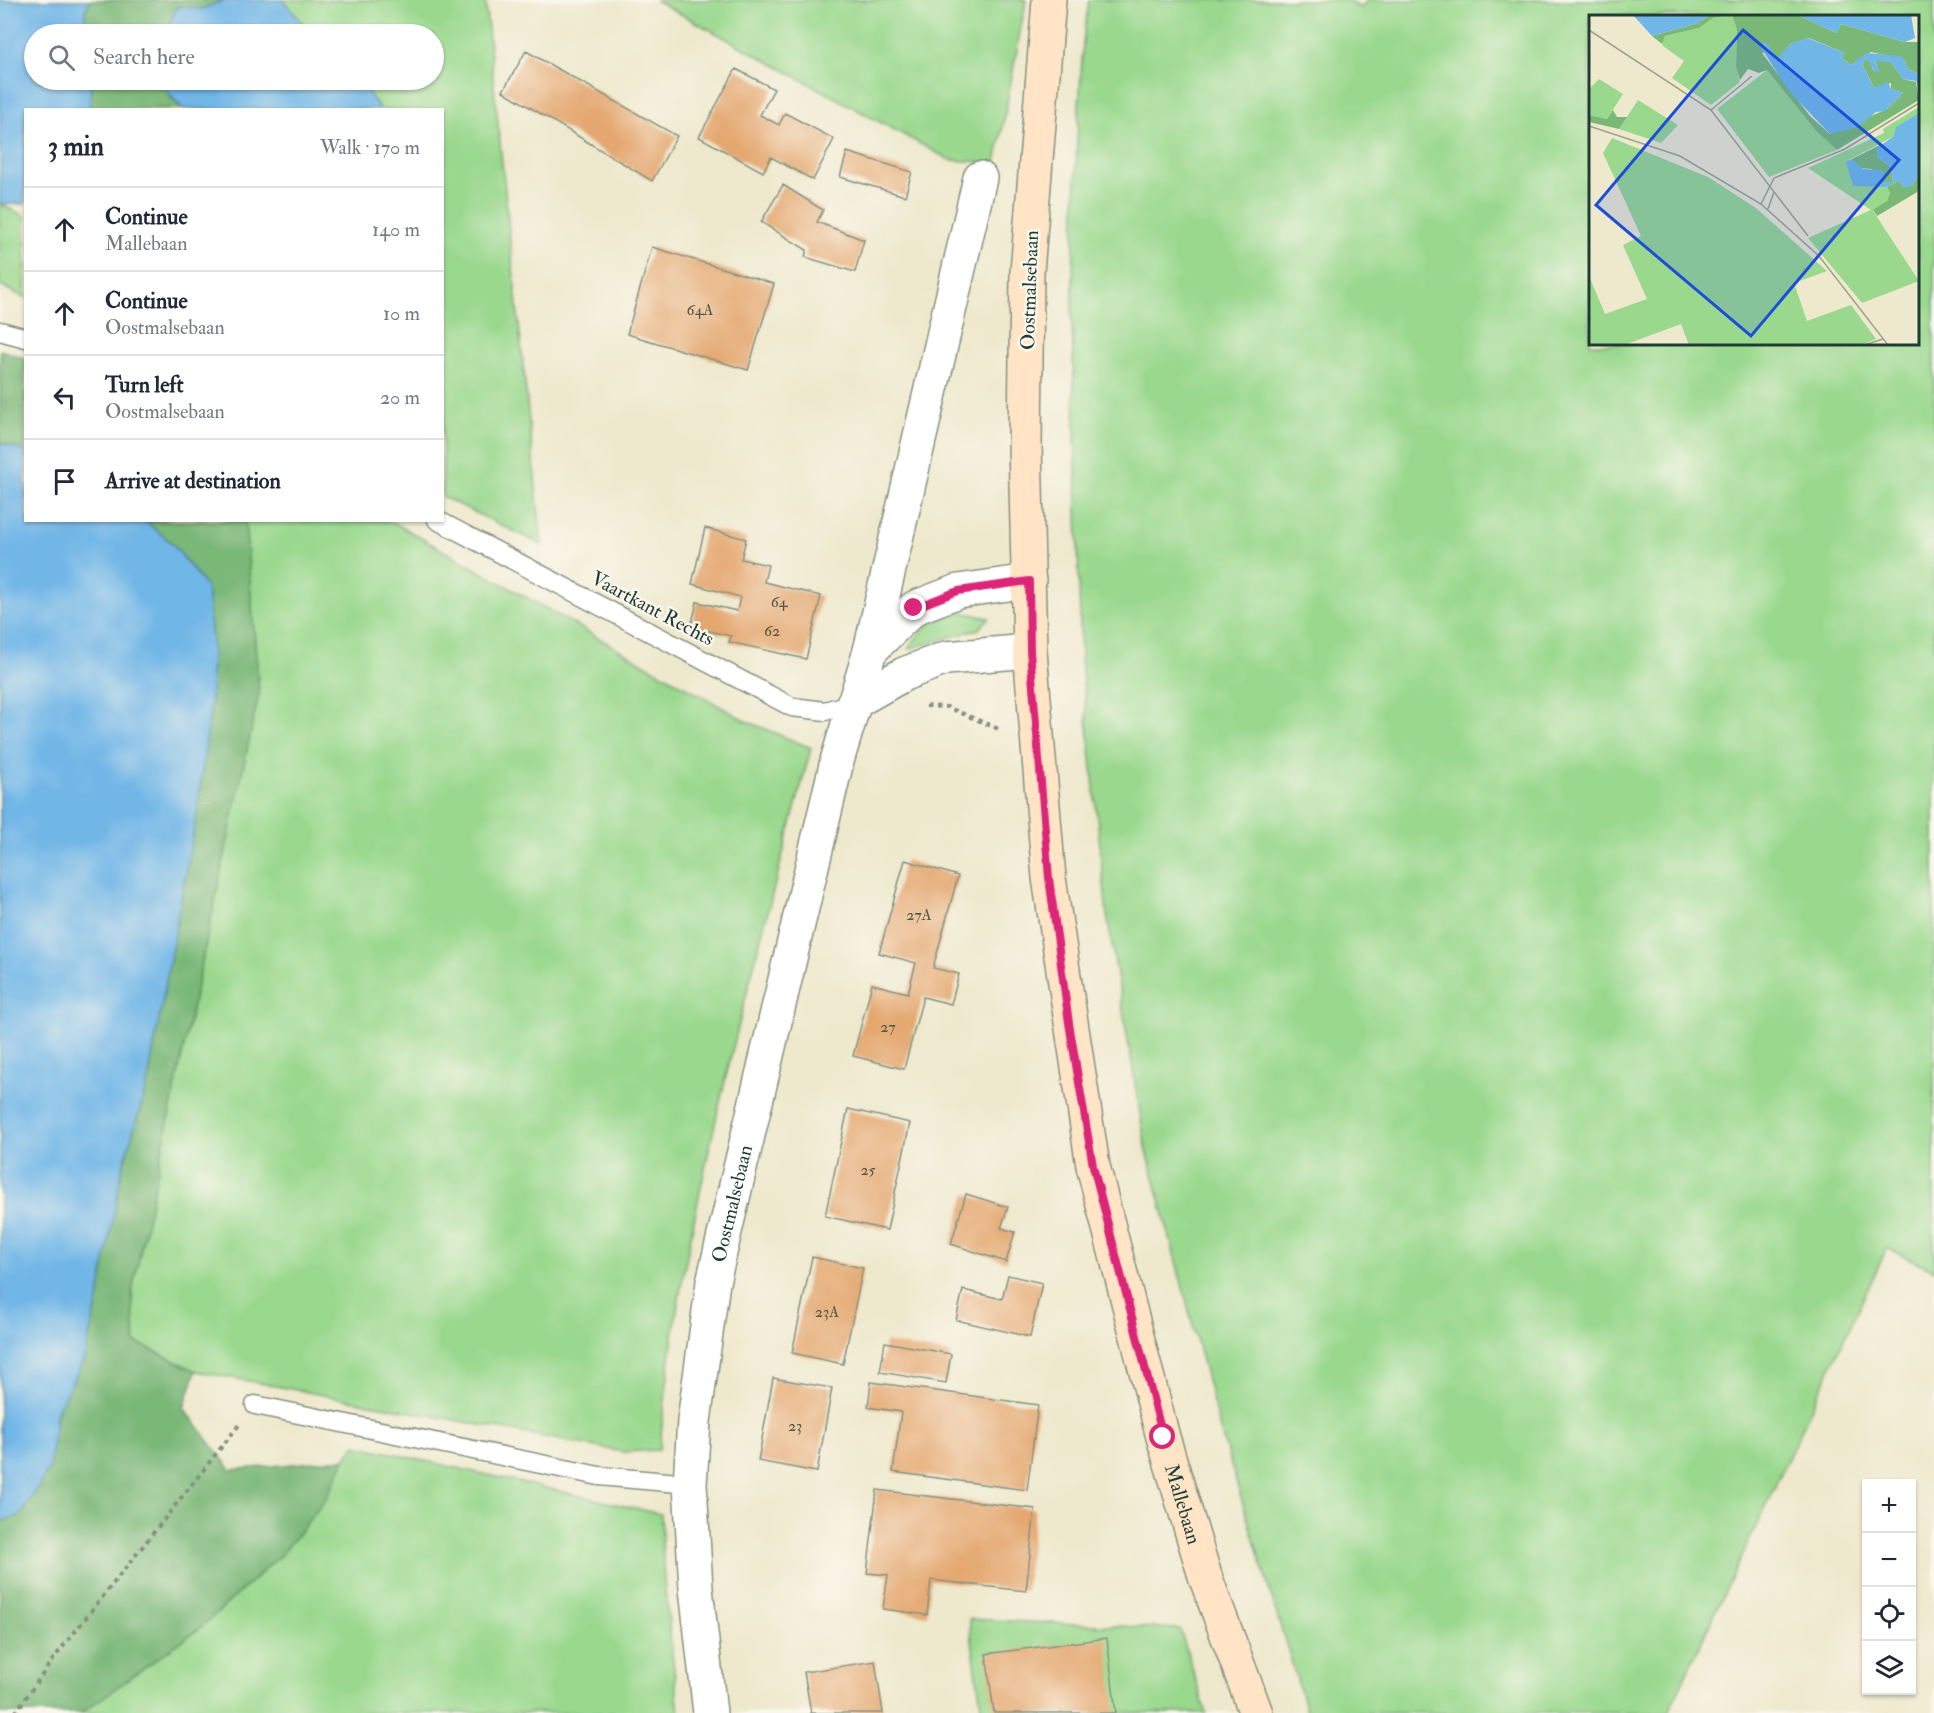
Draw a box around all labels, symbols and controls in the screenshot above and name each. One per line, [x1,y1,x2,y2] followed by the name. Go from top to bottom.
[1589,15,1919,345] inset map
[24,24,444,90] search box
[45,41,78,74] icon: search
[93,43,195,71] text: Search here
[48,131,104,163] text: 3 min
[320,135,420,160] text: Walk · 170 m
[105,203,188,231] text: Continue
[48,213,81,246] icon: ahead
[372,217,420,242] text: 140 m
[1015,230,1044,350] street label: Oostmalsebaan
[105,231,188,256] text: Mallebaan
[105,287,188,315] text: Continue
[48,297,81,330] icon: ahead
[687,300,713,320] house number: 64A
[383,301,420,326] text: 10 m
[105,315,225,340] text: Oostmalsebaan
[105,371,184,399] text: Turn left
[48,381,81,414] icon: left
[380,385,420,410] text: 20 m
[105,399,225,424] text: Oostmalsebaan
[48,465,81,498] icon: arrive
[105,467,281,495] text: Arrive at destination
[587,566,719,651] street label: Vaartkant Rechts
[771,592,789,612] house number: 64
[900,594,926,620] route end
[764,621,780,641] house number: 62
[906,905,932,925] house number: 27A
[880,1017,896,1037] house number: 27
[706,1142,758,1265] street label: Oostmalsebaan
[860,1160,876,1180] house number: 25
[815,1302,839,1322] house number: 23A
[788,1416,802,1436] house number: 23
[1149,1423,1175,1449] route start
[1159,1461,1207,1547] street label: Mallebaan
[1862,1479,1916,1695] map controls
[1862,1479,1916,1533] button: +
[1862,1533,1916,1587] button: −
[1862,1587,1916,1641] button: locate
[1862,1641,1916,1695] button: layers

